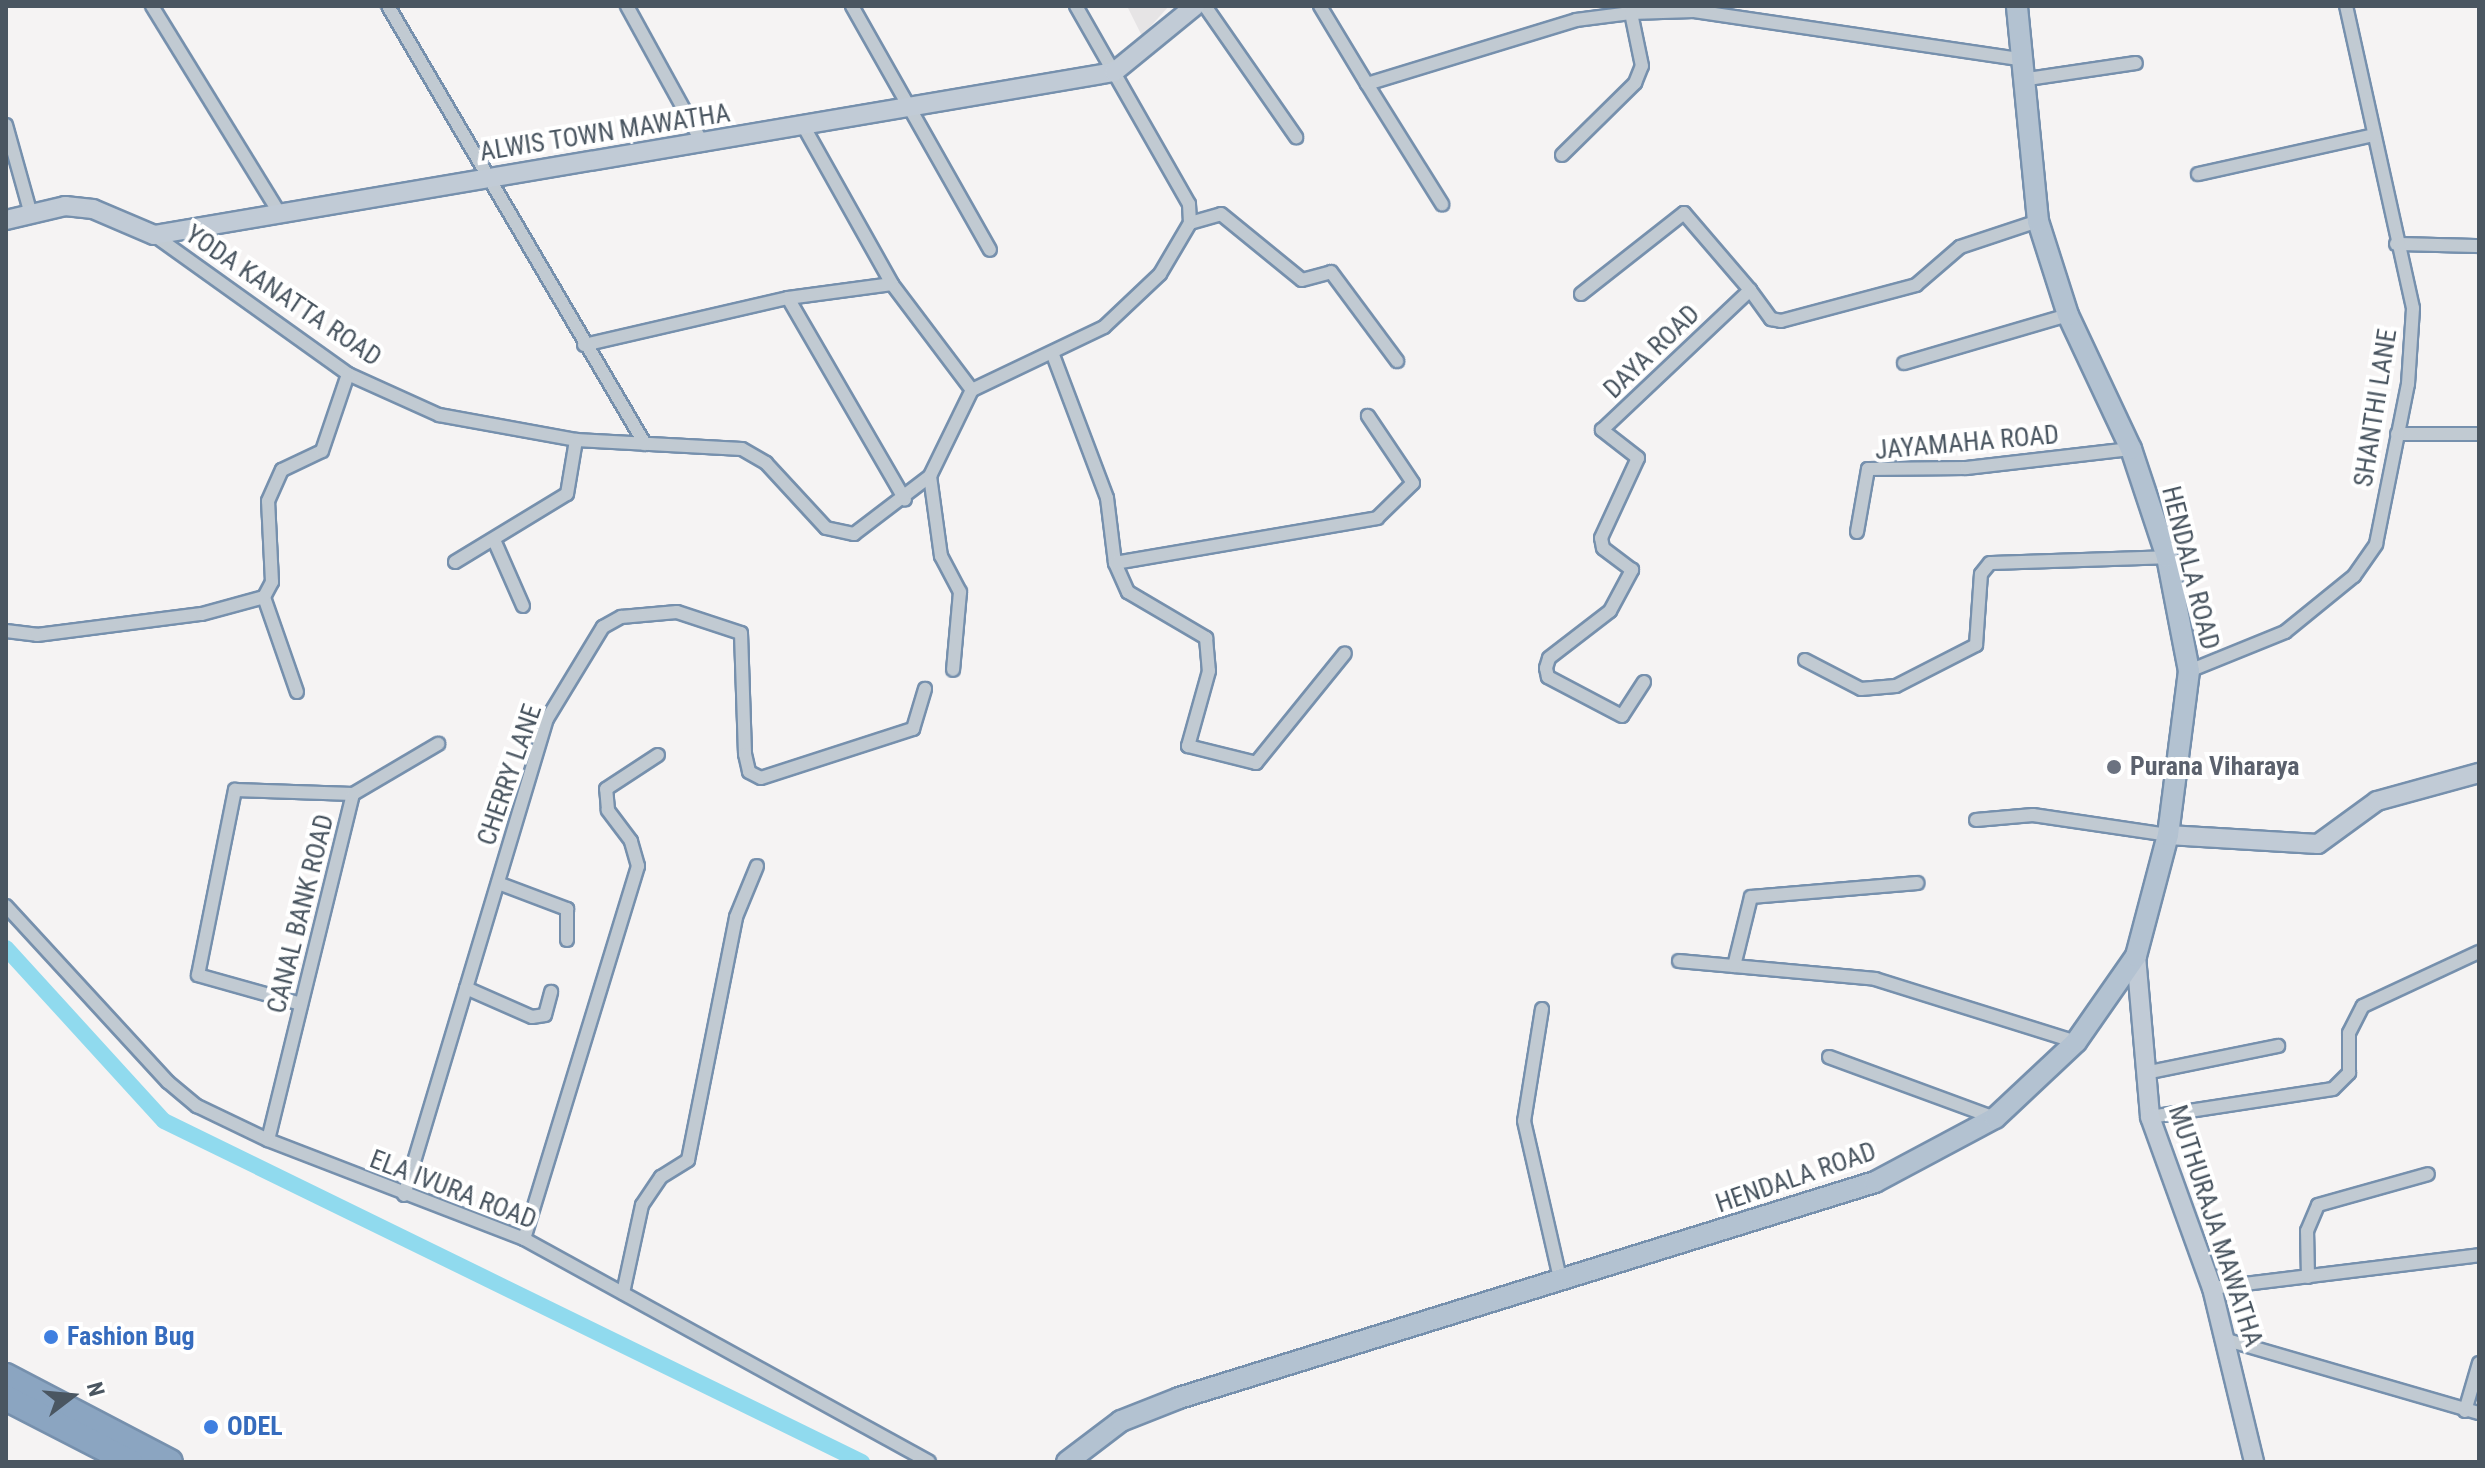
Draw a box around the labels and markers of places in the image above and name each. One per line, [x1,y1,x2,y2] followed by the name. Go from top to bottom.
[2130,751,2300,783] place label: Purana Viharaya
[2105,758,2123,776] marker: Purana Viharaya
[67,1321,195,1353] place label: Fashion Bug
[42,1328,60,1346] marker: Fashion Bug
[227,1411,283,1443] place label: ODEL
[202,1418,220,1436] marker: ODEL

